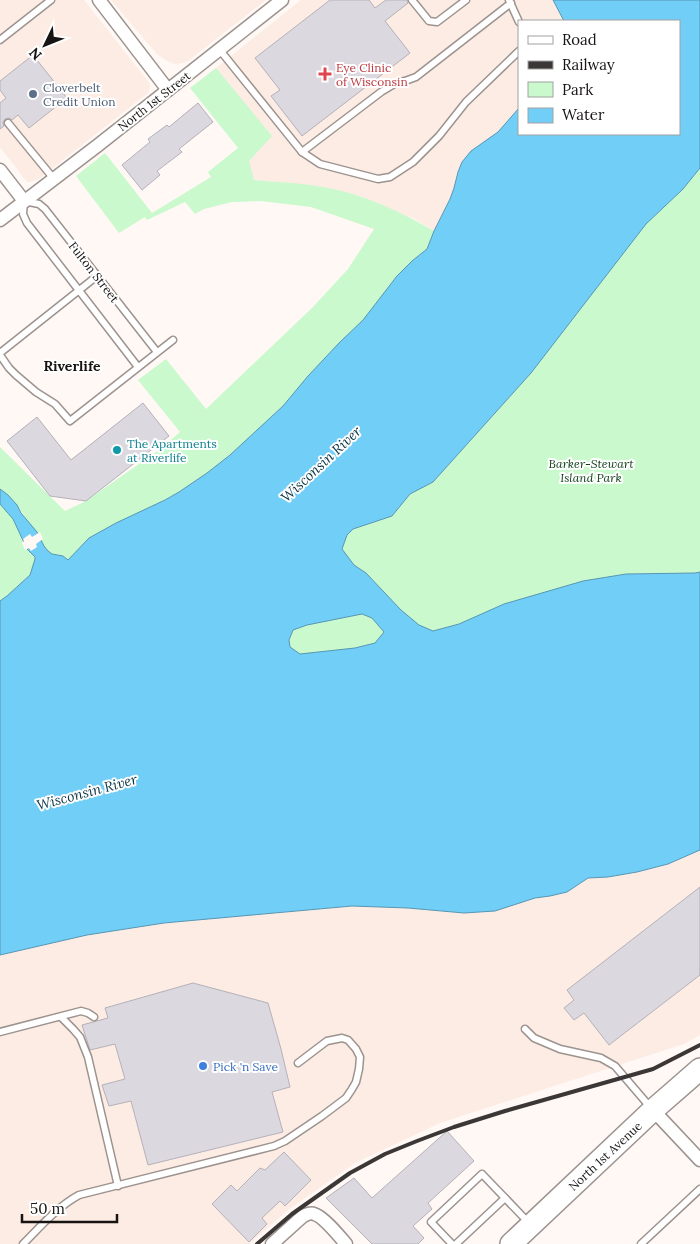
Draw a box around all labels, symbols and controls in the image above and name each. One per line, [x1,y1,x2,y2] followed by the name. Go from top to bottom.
[20,20,70,70] north arrow
[518,20,680,135] legend
[562,30,597,49] text: Road
[25,44,46,64] text: N
[562,55,615,74] text: Railway
[336,60,408,89] place label: Eye Clinic of Wisconsin
[318,67,332,81] marker: Eye Clinic of Wisconsin
[115,68,194,134] street label: North 1st Street
[43,80,115,109] place label: Cloverbelt Credit Union
[562,80,593,99] text: Park
[27,88,39,100] marker: Cloverbelt Credit Union
[562,105,605,124] text: Water
[66,239,123,306] street label: Fulton Street
[43,357,101,375] district label: Riverlife
[277,422,365,506] water label: Wisconsin River
[127,436,217,465] place label: The Apartments at Riverlife
[111,444,123,456] marker: The Apartments at Riverlife
[548,456,634,485] park label: Barker-Stewart Island Park
[35,770,140,814] water label: Wisconsin River
[213,1059,278,1074] place label: Pick 'n Save
[197,1060,209,1072] marker: Pick 'n Save
[565,1118,645,1194] street label: North 1st Avenue
[22,1192,118,1224] scale bar
[30,1199,65,1218] text: 50 m

